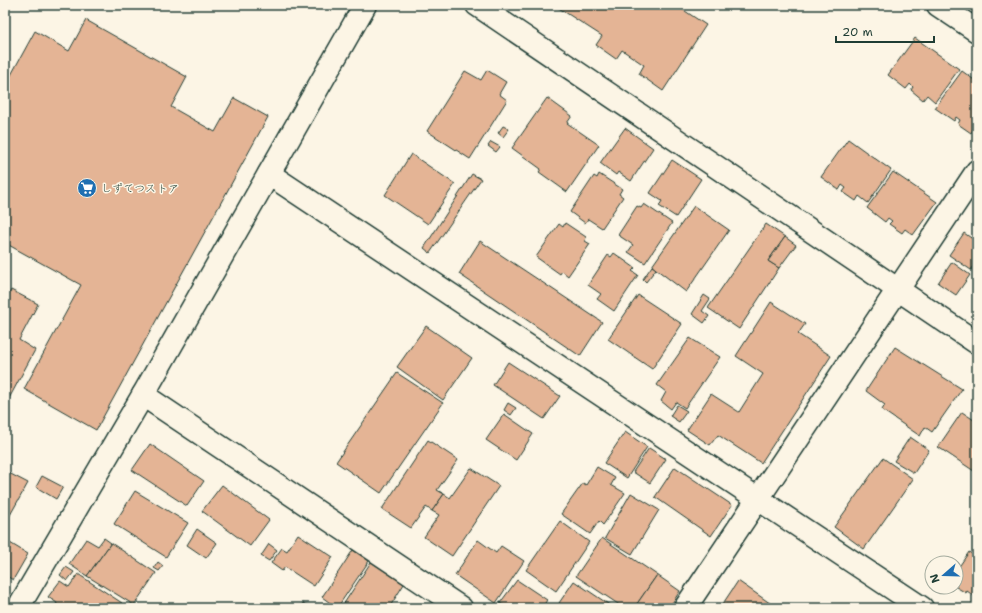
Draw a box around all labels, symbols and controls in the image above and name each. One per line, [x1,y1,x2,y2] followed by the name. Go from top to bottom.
[836,18,934,44] scale bar
[842,24,873,40] text: 20 m
[76,177,98,199] supermarket icon: しずてつストア
[101,181,179,196] place label: しずてつストア
[924,555,964,595] north arrow
[926,571,944,585] text: N

